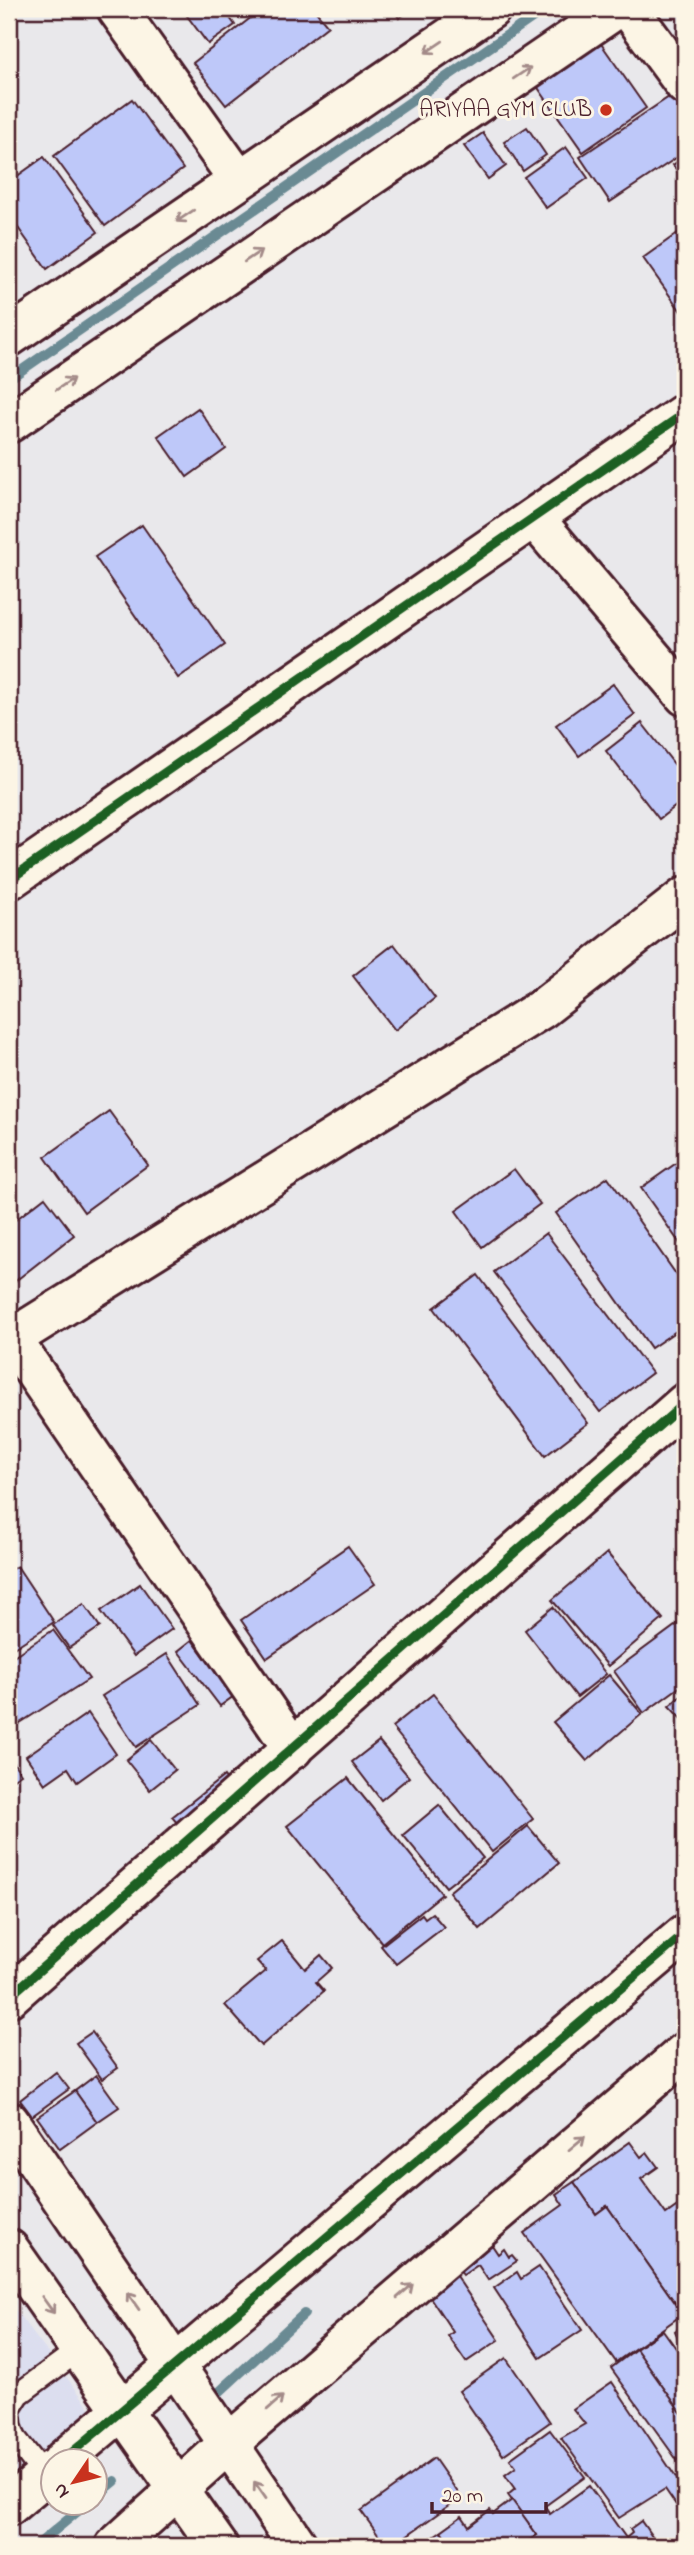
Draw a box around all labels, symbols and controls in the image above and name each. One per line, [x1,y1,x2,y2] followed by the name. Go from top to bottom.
[425,40,444,54] one-way arrow
[512,66,531,80] one-way arrow
[419,94,592,127] place label: ARIYAA GYM CLUB
[598,102,614,118] marker: ARIYAA GYM CLUB
[176,208,195,223] one-way arrow
[243,249,262,263] one-way arrow
[55,377,74,391] one-way arrow
[568,2135,586,2151] one-way arrow
[396,2283,414,2299] one-way arrow
[126,2292,140,2311] one-way arrow
[41,2295,56,2314] one-way arrow
[266,2395,284,2411] one-way arrow
[38,2446,108,2516] north arrow
[432,2471,545,2515] scale bar
[47,2477,77,2503] text: N
[253,2481,267,2500] one-way arrow
[442,2482,483,2512] text: 20 m

